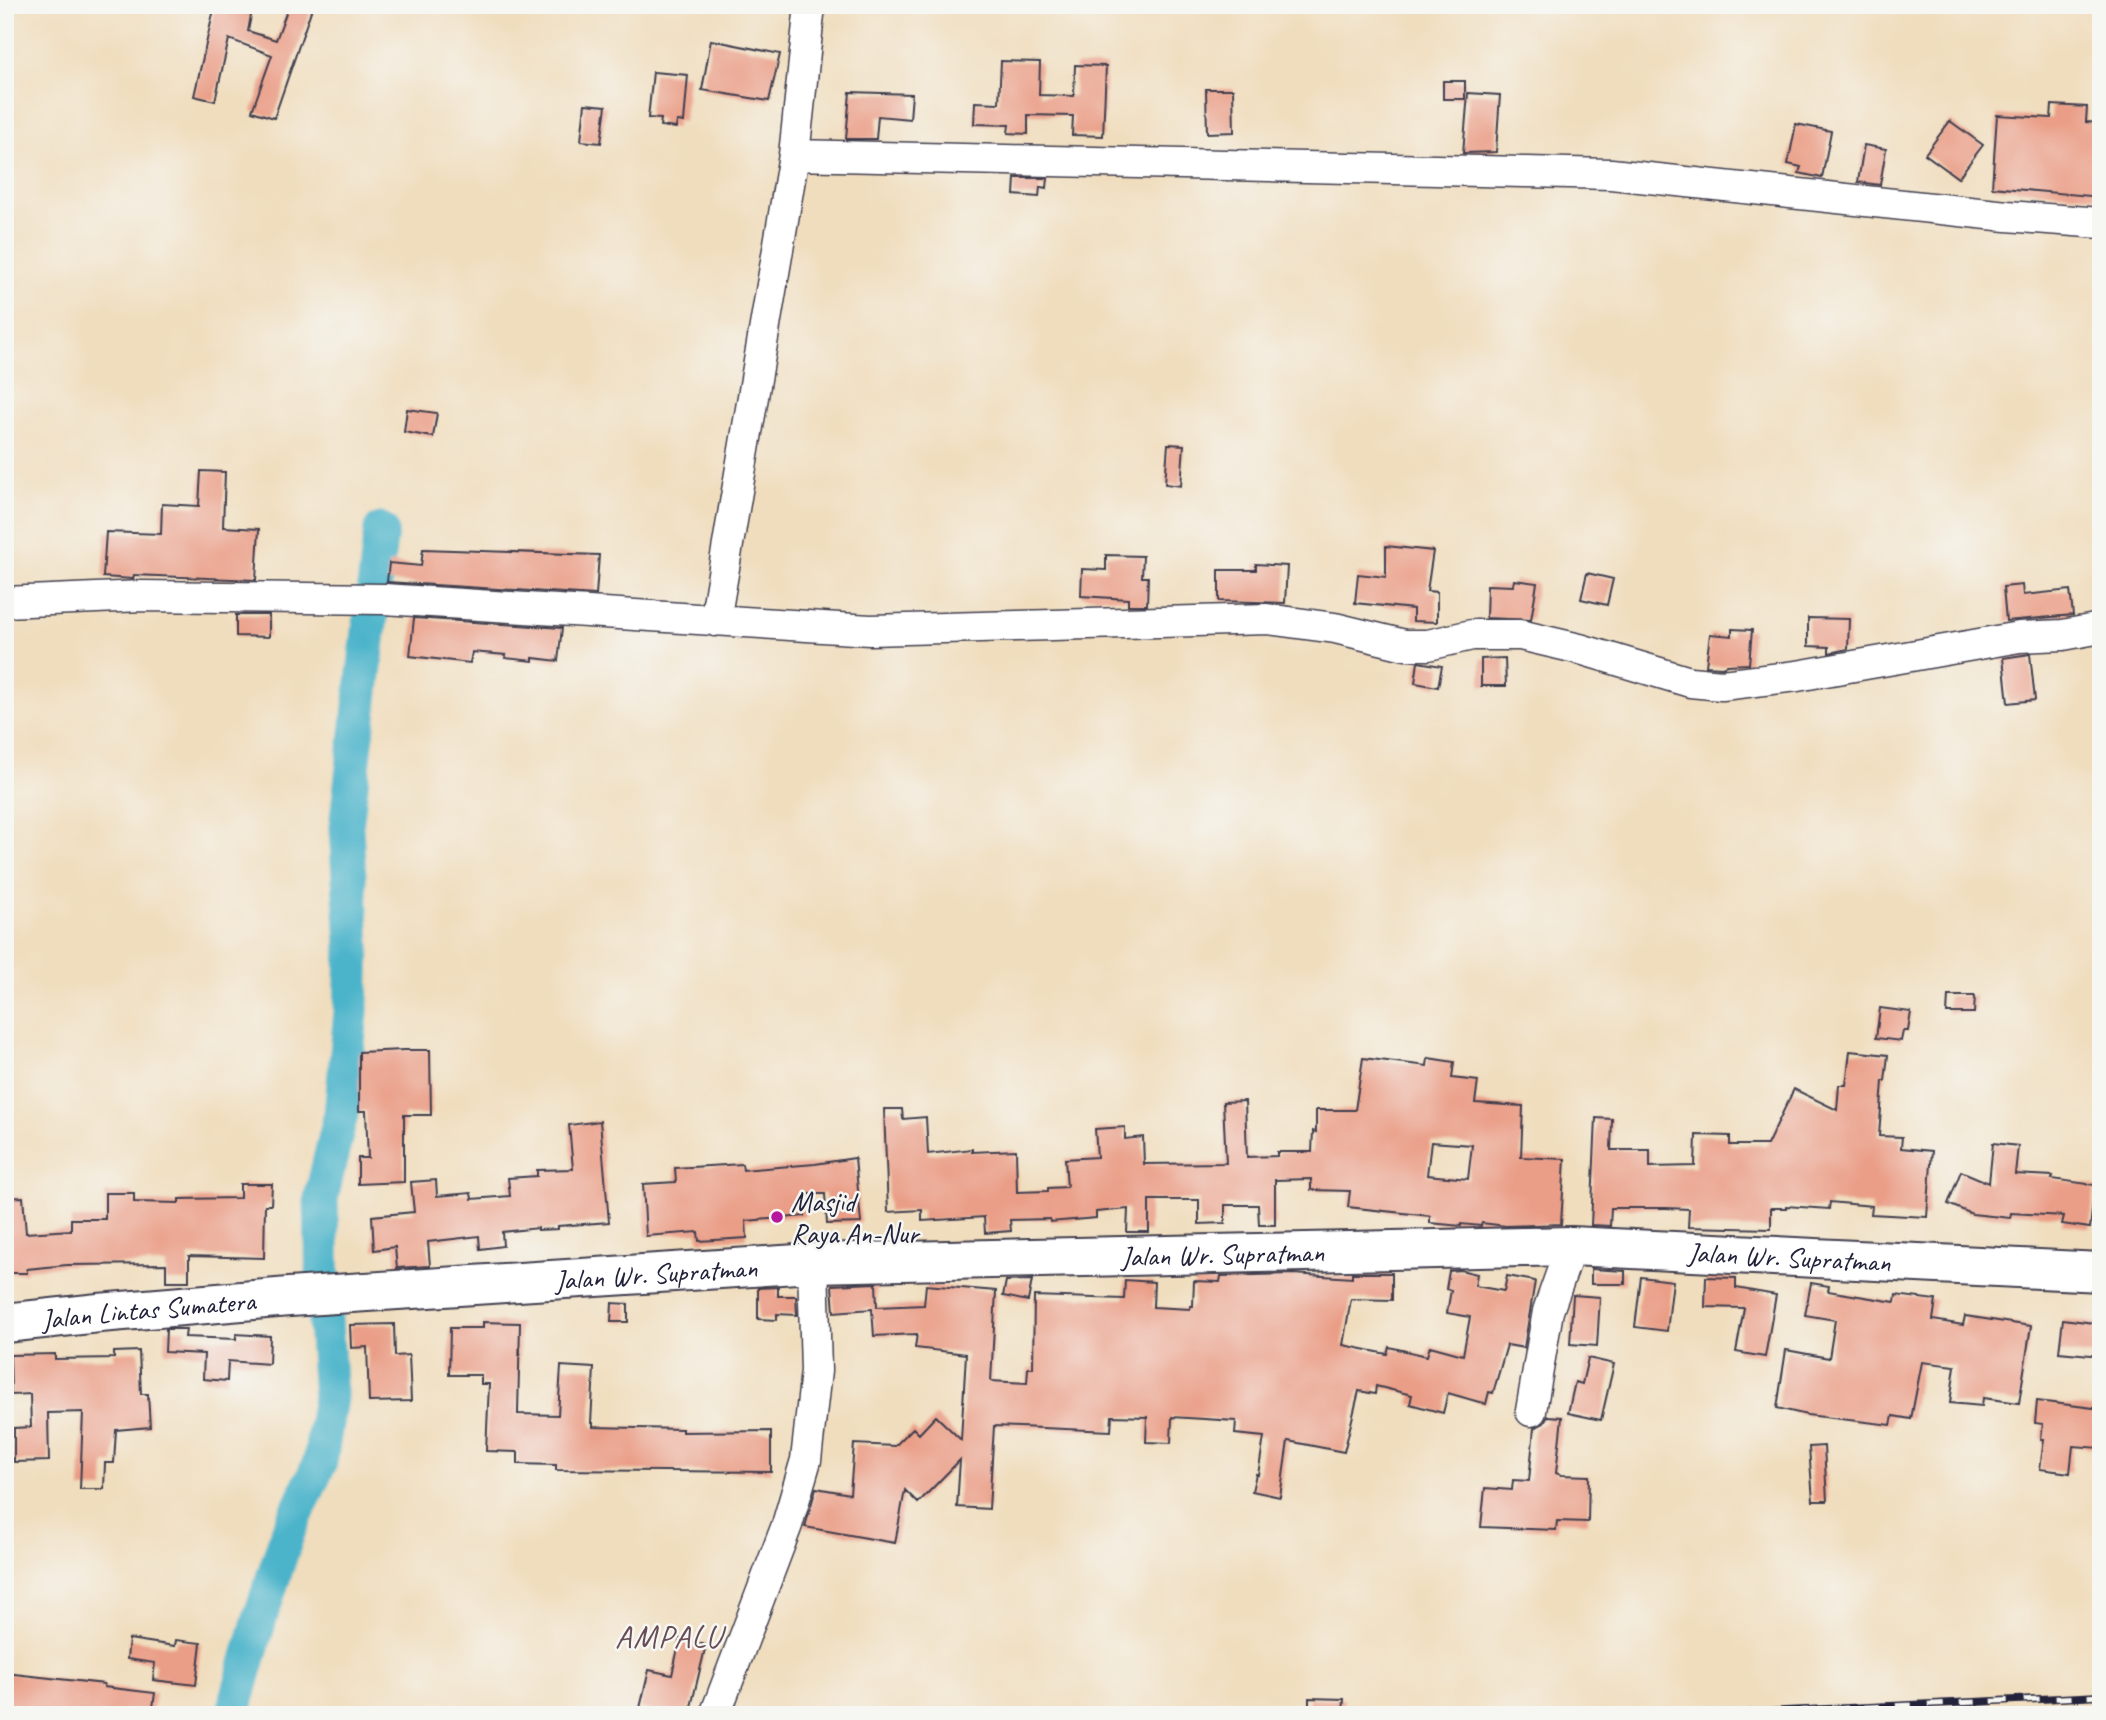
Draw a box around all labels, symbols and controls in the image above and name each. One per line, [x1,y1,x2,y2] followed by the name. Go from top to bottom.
[791,1184,921,1251] place label: Masjid Raya An-Nur
[769,1209,785,1225] marker: Masjid Raya An-Nur
[1119,1235,1325,1274] street label: Jalan Wr. Supratman
[1685,1235,1892,1280] street label: Jalan Wr. Supratman
[552,1250,759,1298] street label: Jalan Wr. Supratman
[38,1283,258,1337] street label: Jalan Lintas Sumatera
[615,1616,727,1657] district label: AMPALU

